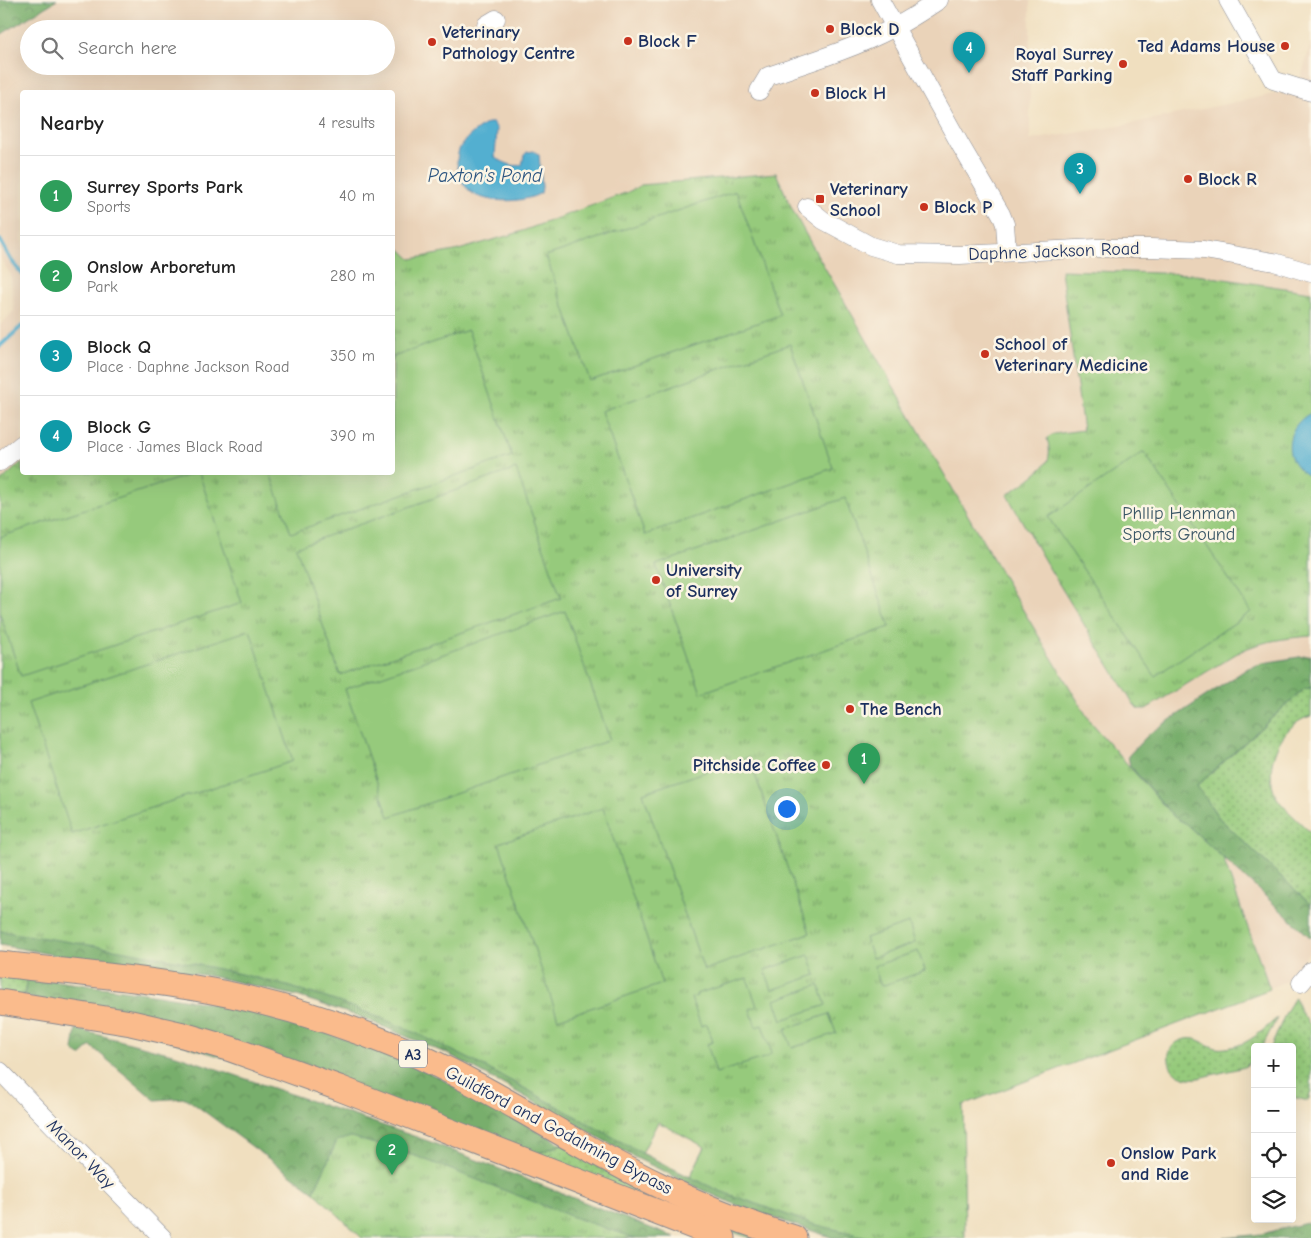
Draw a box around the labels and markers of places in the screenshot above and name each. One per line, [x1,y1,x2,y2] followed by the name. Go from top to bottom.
[840,19,899,40] place label: Block D
[442,22,575,64] place label: Veterinary Pathology Centre
[824,23,836,35] marker: Block D
[638,31,697,52] place label: Block F
[953,32,985,73] pin: 4
[622,35,634,47] marker: Block F
[426,36,438,48] marker: Veterinary Pathology Centre
[1138,36,1275,57] place label: Ted Adams House
[1279,40,1291,52] marker: Ted Adams House
[1011,44,1114,86] place label: Royal Surrey Staff Parking
[1117,58,1129,70] marker: Royal Surrey Staff Parking
[825,83,886,104] place label: Block H
[809,87,821,99] marker: Block H
[1064,153,1096,194] pin: 3
[1198,169,1257,190] place label: Block R
[1182,173,1194,185] marker: Block R
[830,179,909,221] place label: Veterinary School
[814,193,826,205] marker: Veterinary School
[934,197,992,218] place label: Block P
[918,201,930,213] marker: Block P
[995,334,1148,376] place label: School of Veterinary Medicine
[979,348,991,360] marker: School of Veterinary Medicine
[666,560,743,602] place label: University of Surrey
[650,574,662,586] marker: University of Surrey
[860,699,942,720] place label: The Bench
[844,703,856,715] marker: The Bench
[848,743,880,784] pin: 1
[693,755,816,776] place label: Pitchside Coffee
[820,759,832,771] marker: Pitchside Coffee
[376,1134,408,1175] pin: 2
[1121,1143,1216,1185] place label: Onslow Park and Ride
[1105,1157,1117,1169] marker: Onslow Park and Ride

